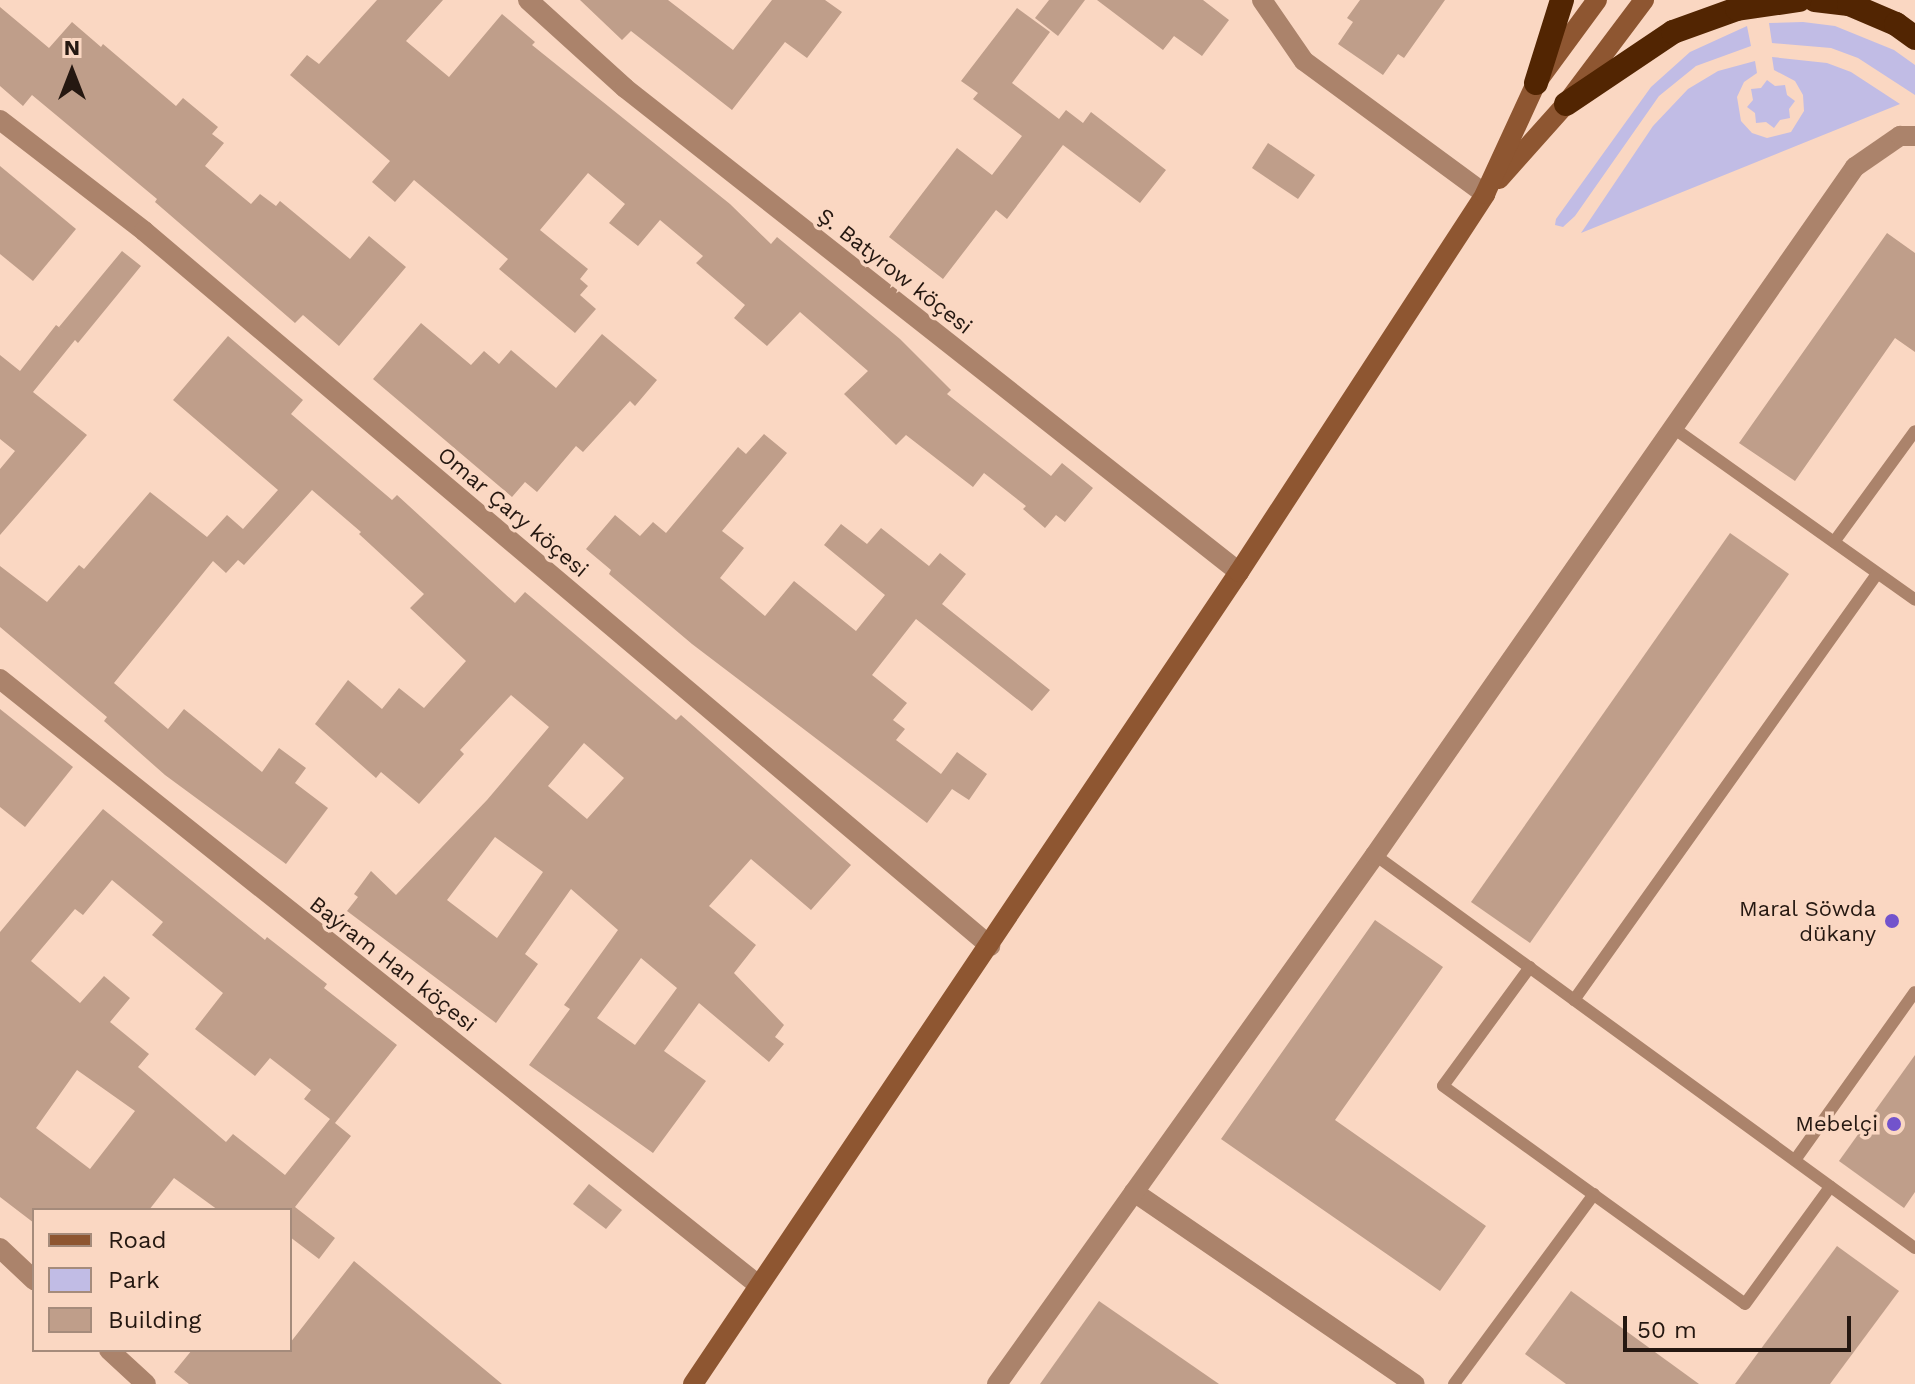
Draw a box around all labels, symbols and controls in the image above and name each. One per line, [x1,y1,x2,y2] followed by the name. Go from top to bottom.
[32,32,112,112] north arrow
[64,35,80,60] text: N
[812,202,978,340] street label: Ş. Batyrow köçesi
[432,441,594,583] street label: Omar Çary köçesi
[304,891,482,1037] street label: Baýram Han köçesi
[1738,895,1876,946] place label: Maral Söwda dükany
[1883,912,1901,930] marker: Maral Söwda dükany
[1795,1111,1878,1137] place label: Mebelçi
[1885,1115,1903,1133] marker: Mebelçi
[32,1208,292,1352] legend
[108,1226,167,1254] text: Road
[108,1266,160,1294] text: Park
[1627,1300,1855,1350] scale bar
[108,1306,201,1334] text: Building
[1637,1316,1697,1344] text: 50 m

